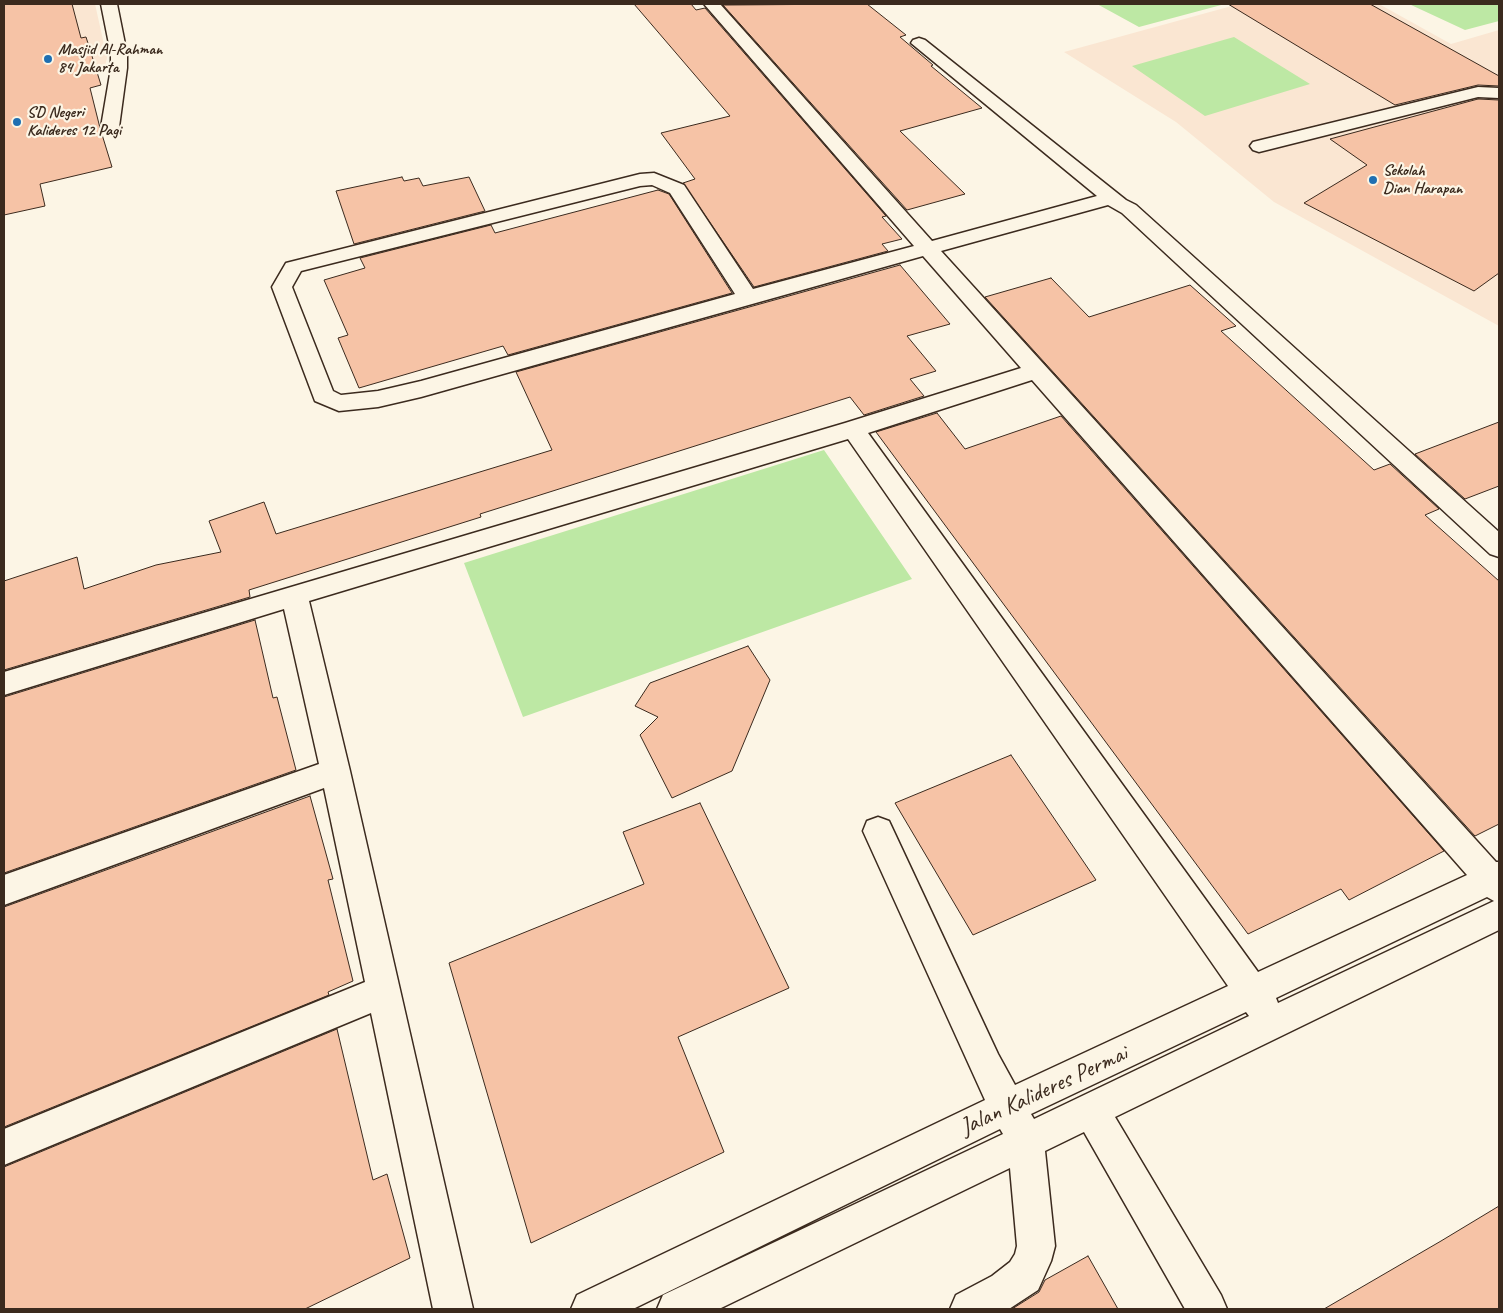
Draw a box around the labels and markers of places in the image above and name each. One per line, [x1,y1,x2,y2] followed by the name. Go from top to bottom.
[58,40,162,78] place label: Masjid Al-Rahman 84 Jakarta
[42,53,54,65] marker: Masjid Al-Rahman 84 Jakarta
[27,103,121,141] place label: SD Negeri Kalideres 12 Pagi
[11,116,23,128] marker: SD Negeri Kalideres 12 Pagi
[1383,161,1462,199] place label: Sekolah Dian Harapan
[1367,174,1379,186] marker: Sekolah Dian Harapan

